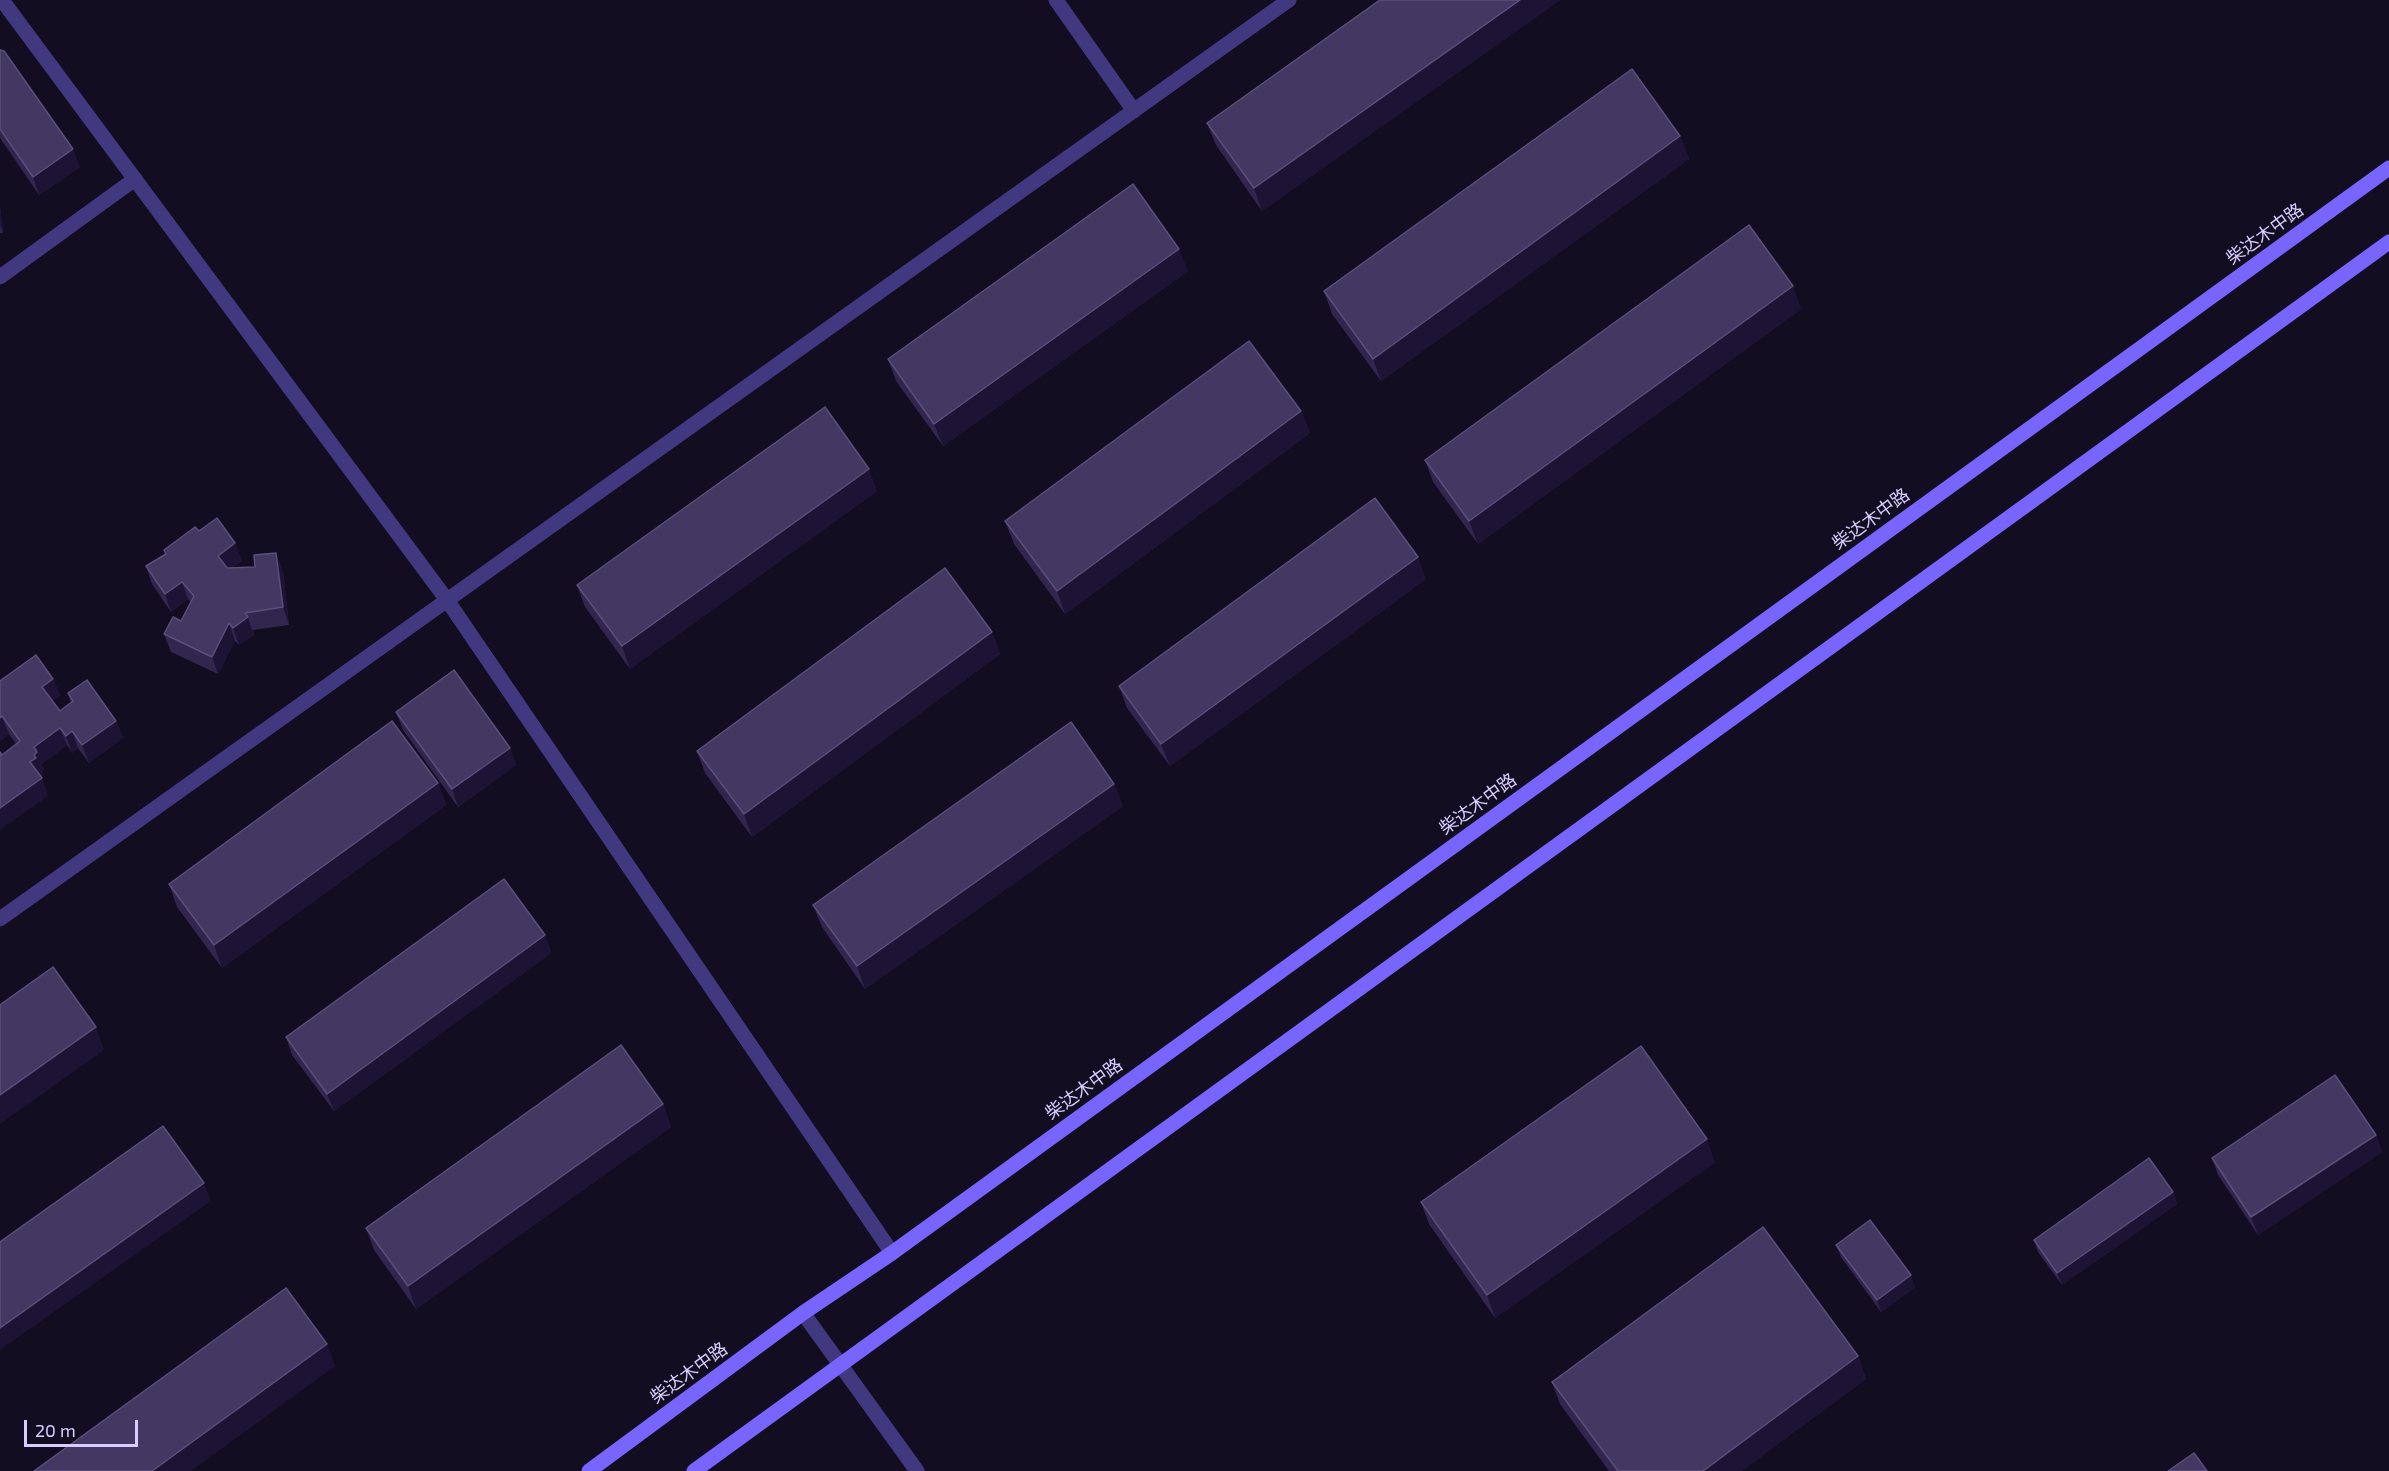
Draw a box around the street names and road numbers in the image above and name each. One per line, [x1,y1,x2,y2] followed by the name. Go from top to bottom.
[2222,199,2308,269] street label: 柴达木中路
[1828,484,1914,554] street label: 柴达木中路
[1435,769,1521,839] street label: 柴达木中路
[1041,1054,1127,1124] street label: 柴达木中路
[646,1338,732,1408] street label: 柴达木中路

